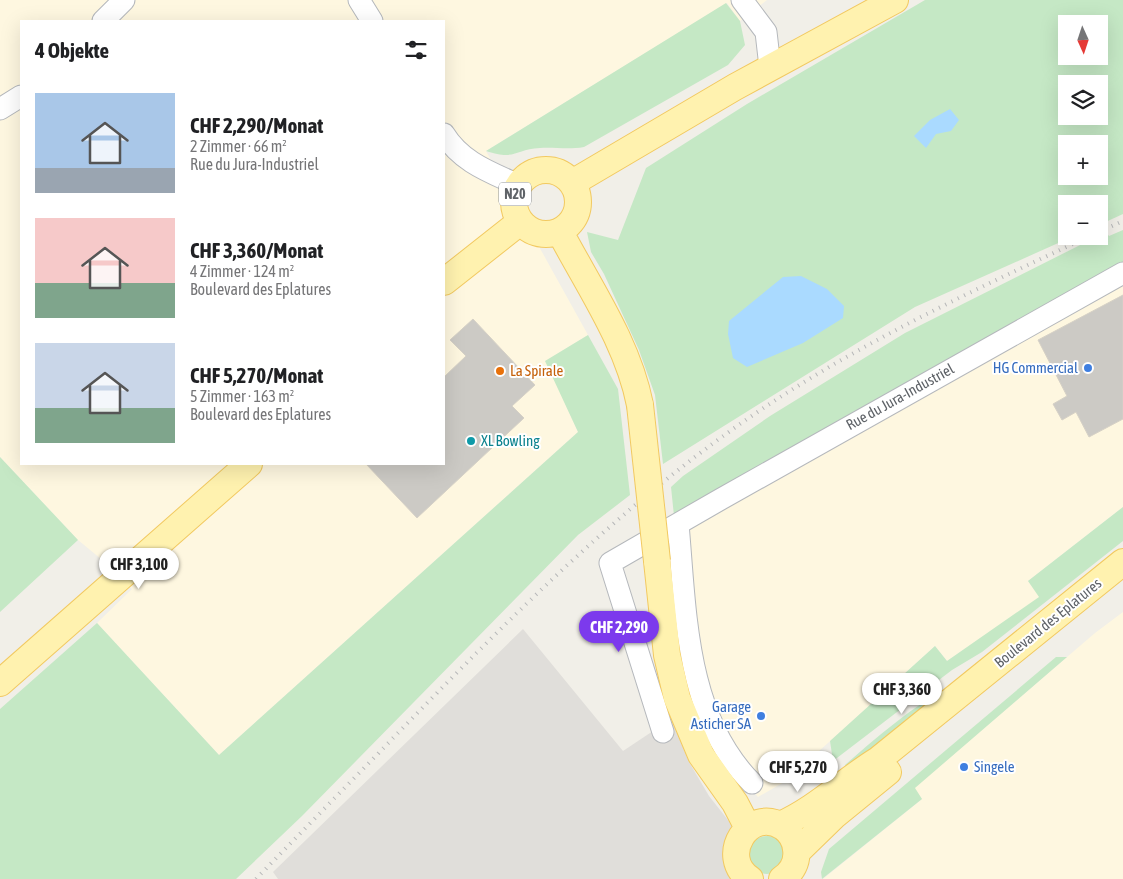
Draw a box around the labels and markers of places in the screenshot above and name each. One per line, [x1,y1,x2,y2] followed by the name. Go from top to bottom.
[993,359,1078,376] place label: HG Commercial
[510,362,564,379] place label: La Spirale
[1082,362,1094,374] marker: HG Commercial
[494,365,506,377] marker: La Spirale
[481,432,540,449] place label: XL Bowling
[465,435,477,447] marker: XL Bowling
[82,548,196,590] pin: CHF 3,100
[562,610,676,653] pin: CHF 2,290
[845,672,959,715] pin: CHF 3,360
[691,698,752,732] place label: Garage Asticher SA
[755,710,767,722] marker: Garage Asticher SA
[741,750,855,793] pin: CHF 5,270
[974,758,1015,775] place label: Singele
[958,761,970,773] marker: Singele

